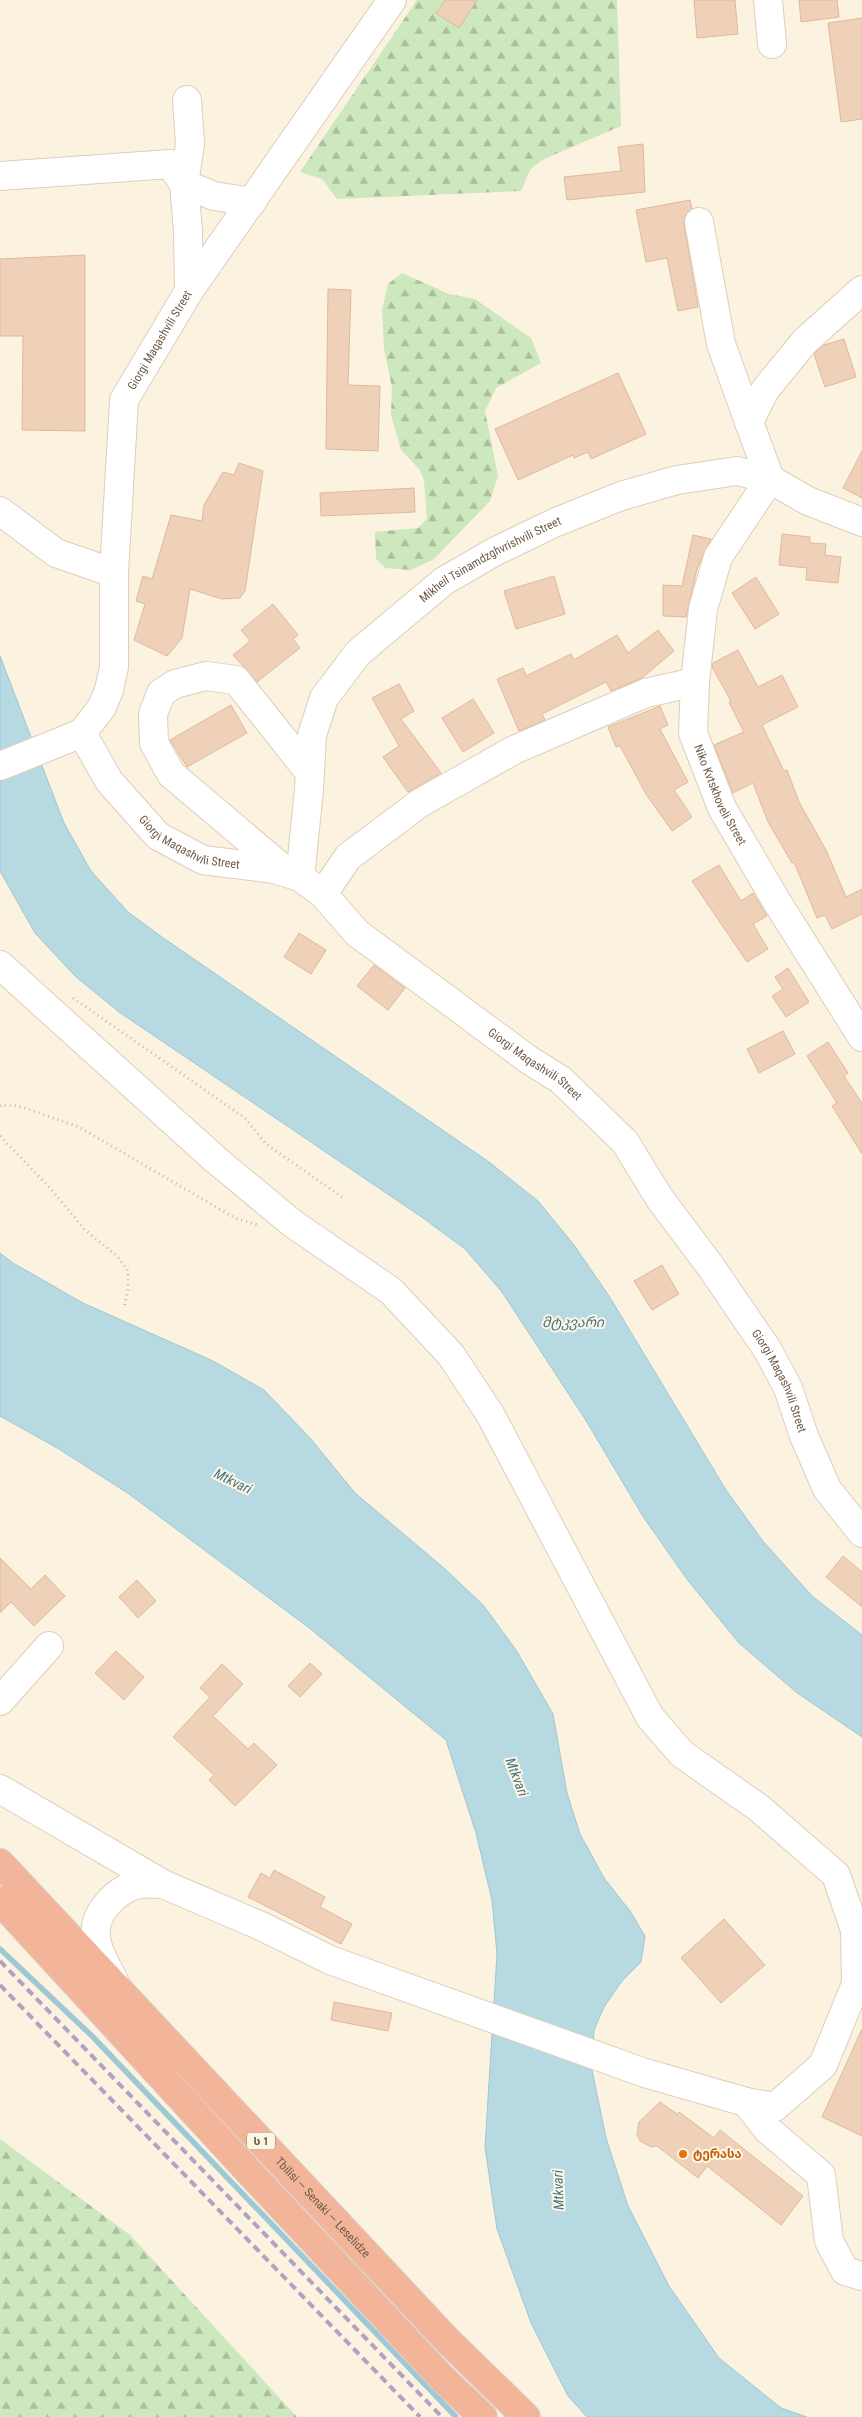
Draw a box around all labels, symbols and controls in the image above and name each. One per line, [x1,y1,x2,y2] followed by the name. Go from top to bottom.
[125,288,195,392] street label: Giorgi Maqashvili Street
[417,514,564,605] street label: Mikheil Tsinamdzghvrishvili Street
[691,743,749,848] street label: Niko Kvtskhoveli Street
[136,812,241,872] street label: Giorgi Maqashvili Street
[485,1025,585,1104] street label: Giorgi Maqashvili Street
[542,1314,605,1331] water label: მტკვარი
[749,1327,810,1435] street label: Giorgi Maqashvili Street
[212,1465,255,1497] water label: Mtkvari
[502,1756,532,1799] water label: Mtkvari
[247,2132,275,2150] road number: ს 1
[693,2147,742,2161] place label: ტერასა
[677,2148,689,2160] marker: ტერასა
[272,2154,373,2261] street label: Tbilisi — Senaki — Leselidze
[549,2169,567,2210] water label: Mtkvari

